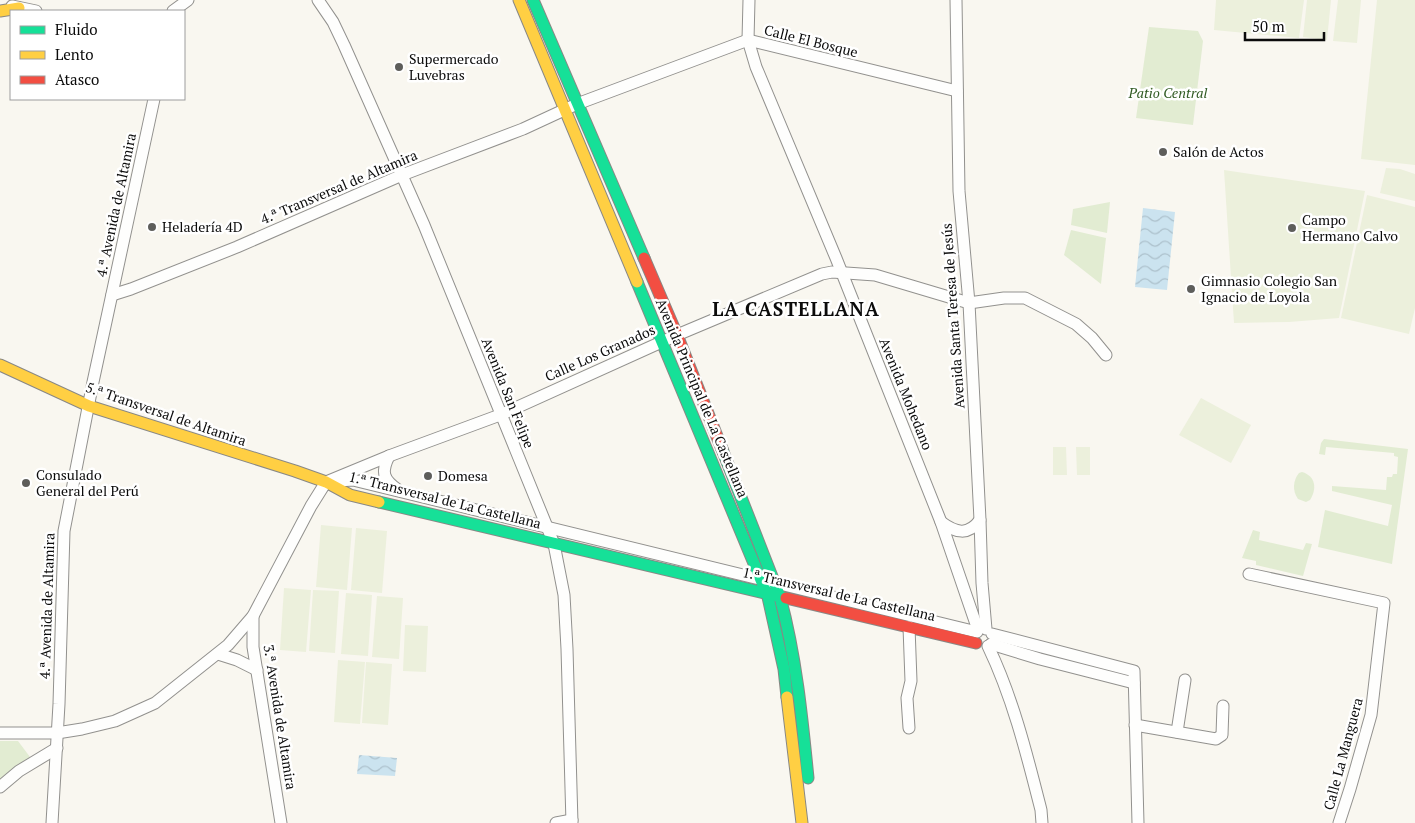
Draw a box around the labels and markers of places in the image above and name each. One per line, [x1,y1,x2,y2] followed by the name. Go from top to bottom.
[409,49,499,84] place label: Supermercado Luvebras
[393,61,405,73] marker: Supermercado Luvebras
[1173,142,1264,161] place label: Salón de Actos
[1157,146,1169,158] marker: Salón de Actos
[1302,210,1398,245] place label: Campo Hermano Calvo
[162,217,243,236] place label: Heladería 4D
[146,221,158,233] marker: Heladería 4D
[1286,222,1298,234] marker: Campo Hermano Calvo
[1201,271,1338,306] place label: Gimnasio Colegio San Ignacio de Loyola
[1185,283,1197,295] marker: Gimnasio Colegio San Ignacio de Loyola
[36,465,139,500] place label: Consulado General del Perú
[438,466,488,485] place label: Domesa
[422,470,434,482] marker: Domesa
[20,477,32,489] marker: Consulado General del Perú

